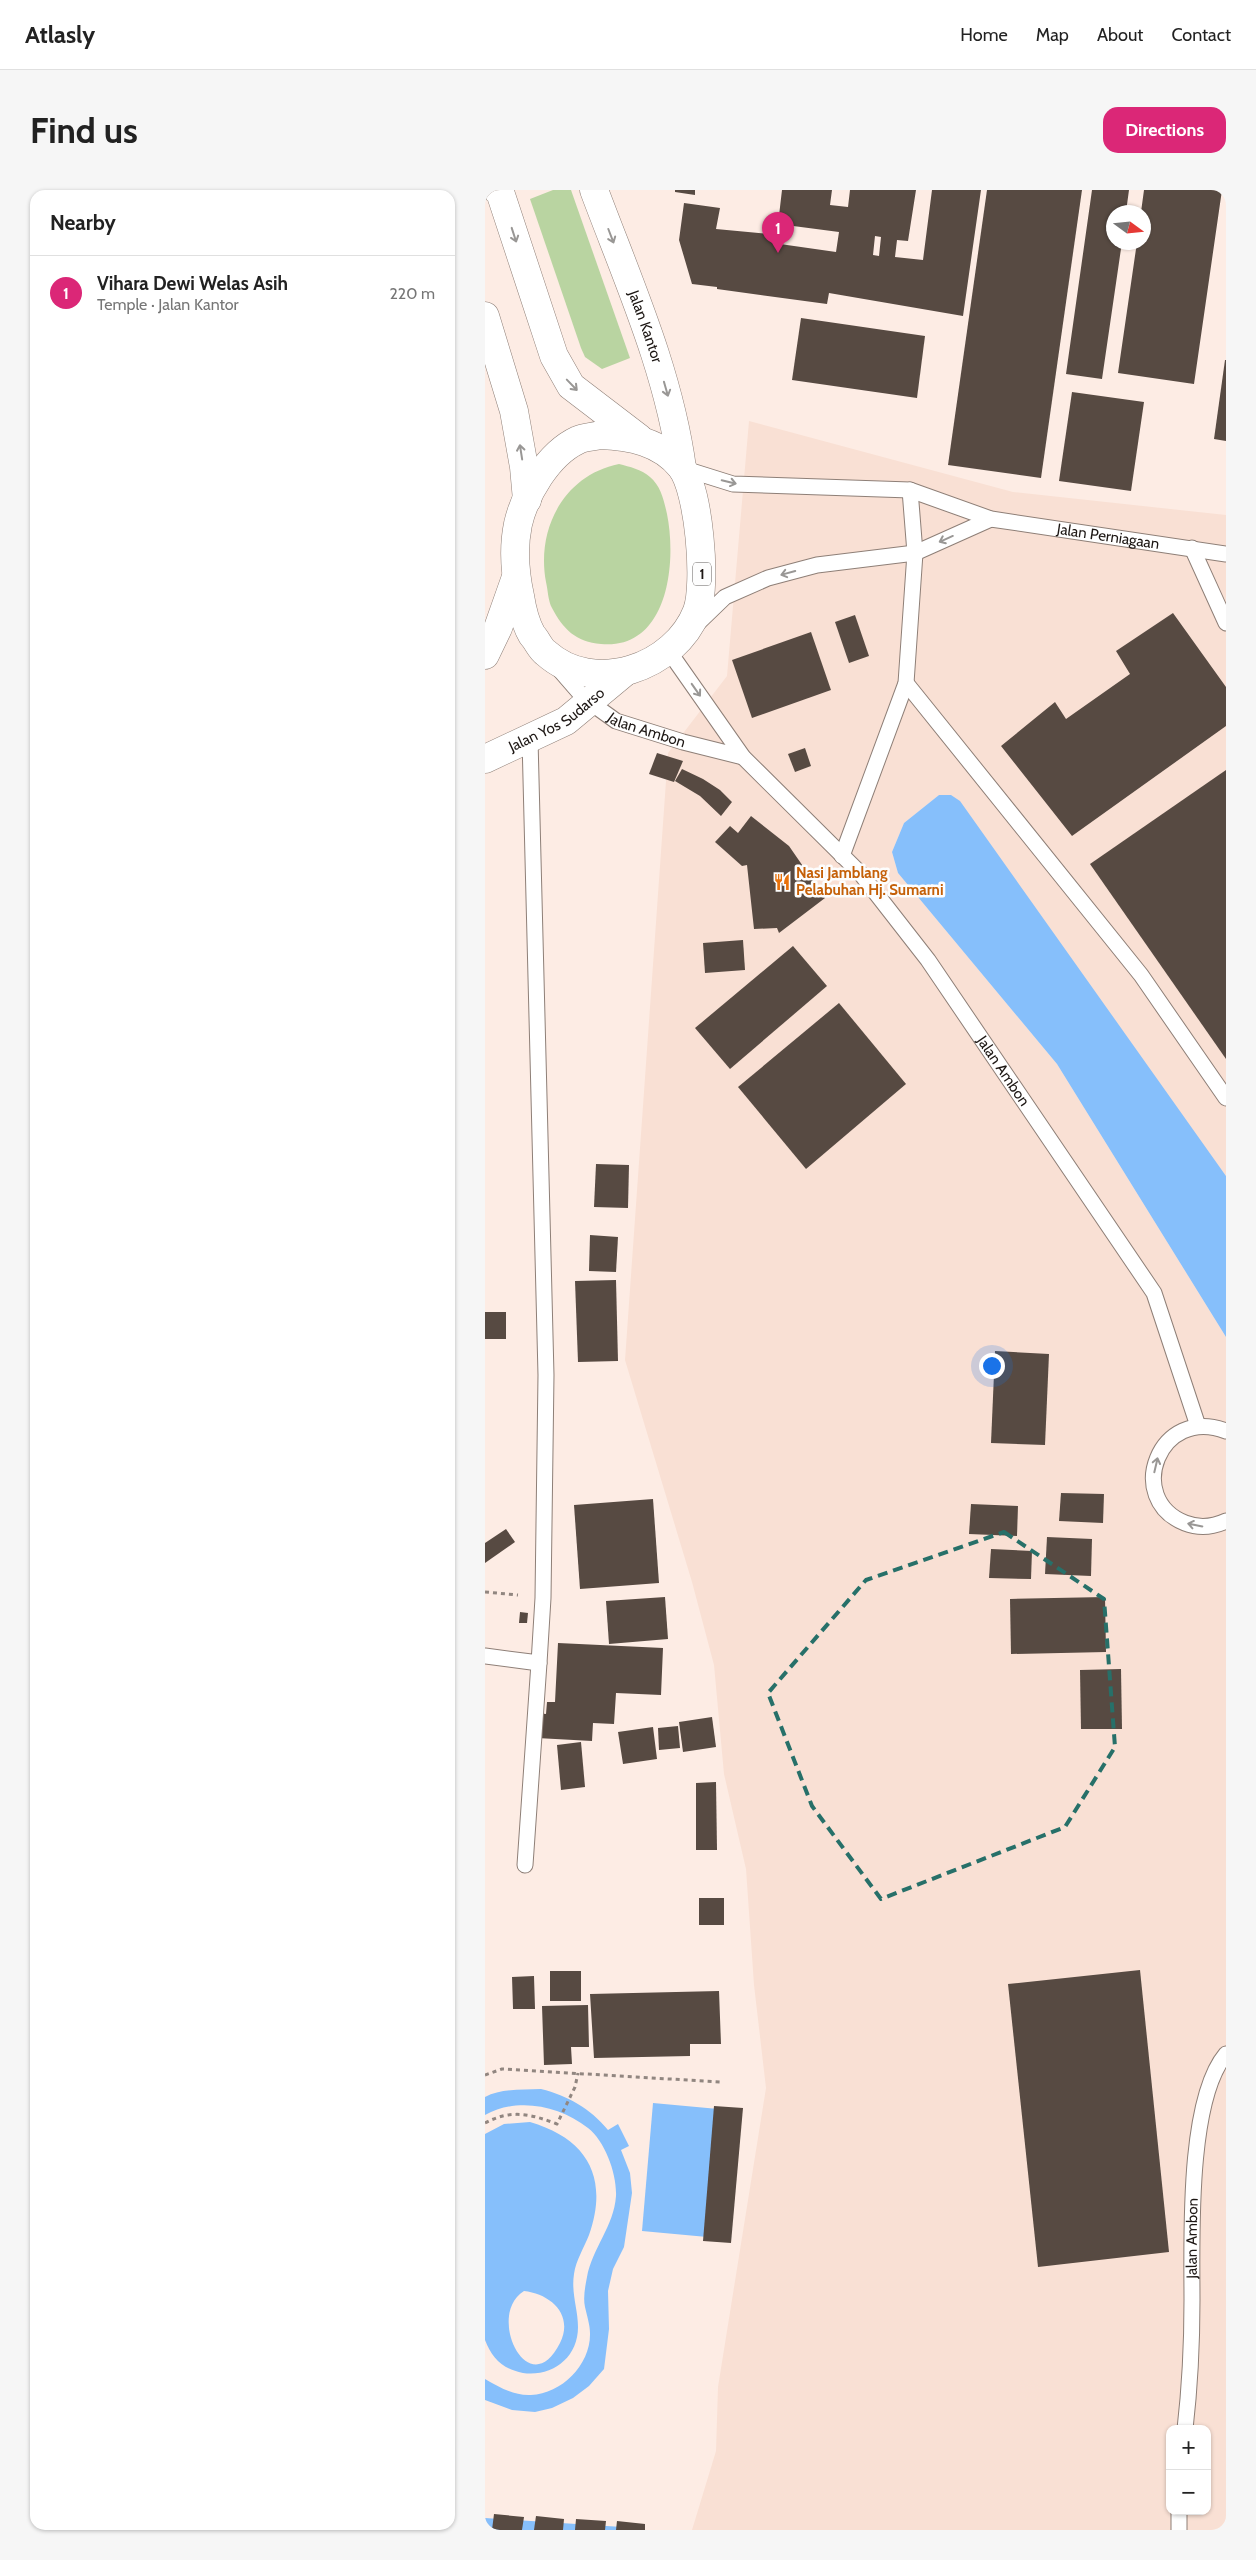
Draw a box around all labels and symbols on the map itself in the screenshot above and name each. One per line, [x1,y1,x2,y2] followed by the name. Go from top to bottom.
[1106,205,1151,250] north arrow
[762,212,794,253] pin: 1
[510,227,519,242] one-way arrow
[607,227,616,243] one-way arrow
[624,287,666,365] street label: Jalan Kantor
[566,379,578,391] one-way arrow
[661,380,671,396] one-way arrow
[516,444,526,460] one-way arrow
[721,478,737,487] one-way arrow
[1055,520,1161,553] street label: Jalan Perniagaan
[939,534,954,544] one-way arrow
[693,562,711,586] road number: 1
[781,568,797,578] one-way arrow
[691,683,701,697] one-way arrow
[505,684,608,756] street label: Jalan Yos Sudarso
[603,708,688,751] street label: Jalan Ambon
[796,864,943,899] place label: Nasi Jamblang Pelabuhan Hj. Sumarni
[772,872,792,892] restaurant icon: Nasi Jamblang Pelabuhan Hj. Sumarni
[973,1032,1033,1109] street label: Jalan Ambon
[979,1353,1005,1379] your location
[1152,1458,1161,1474] one-way arrow
[1187,1519,1203,1529] one-way arrow
[1183,2198,1202,2280] street label: Jalan Ambon

